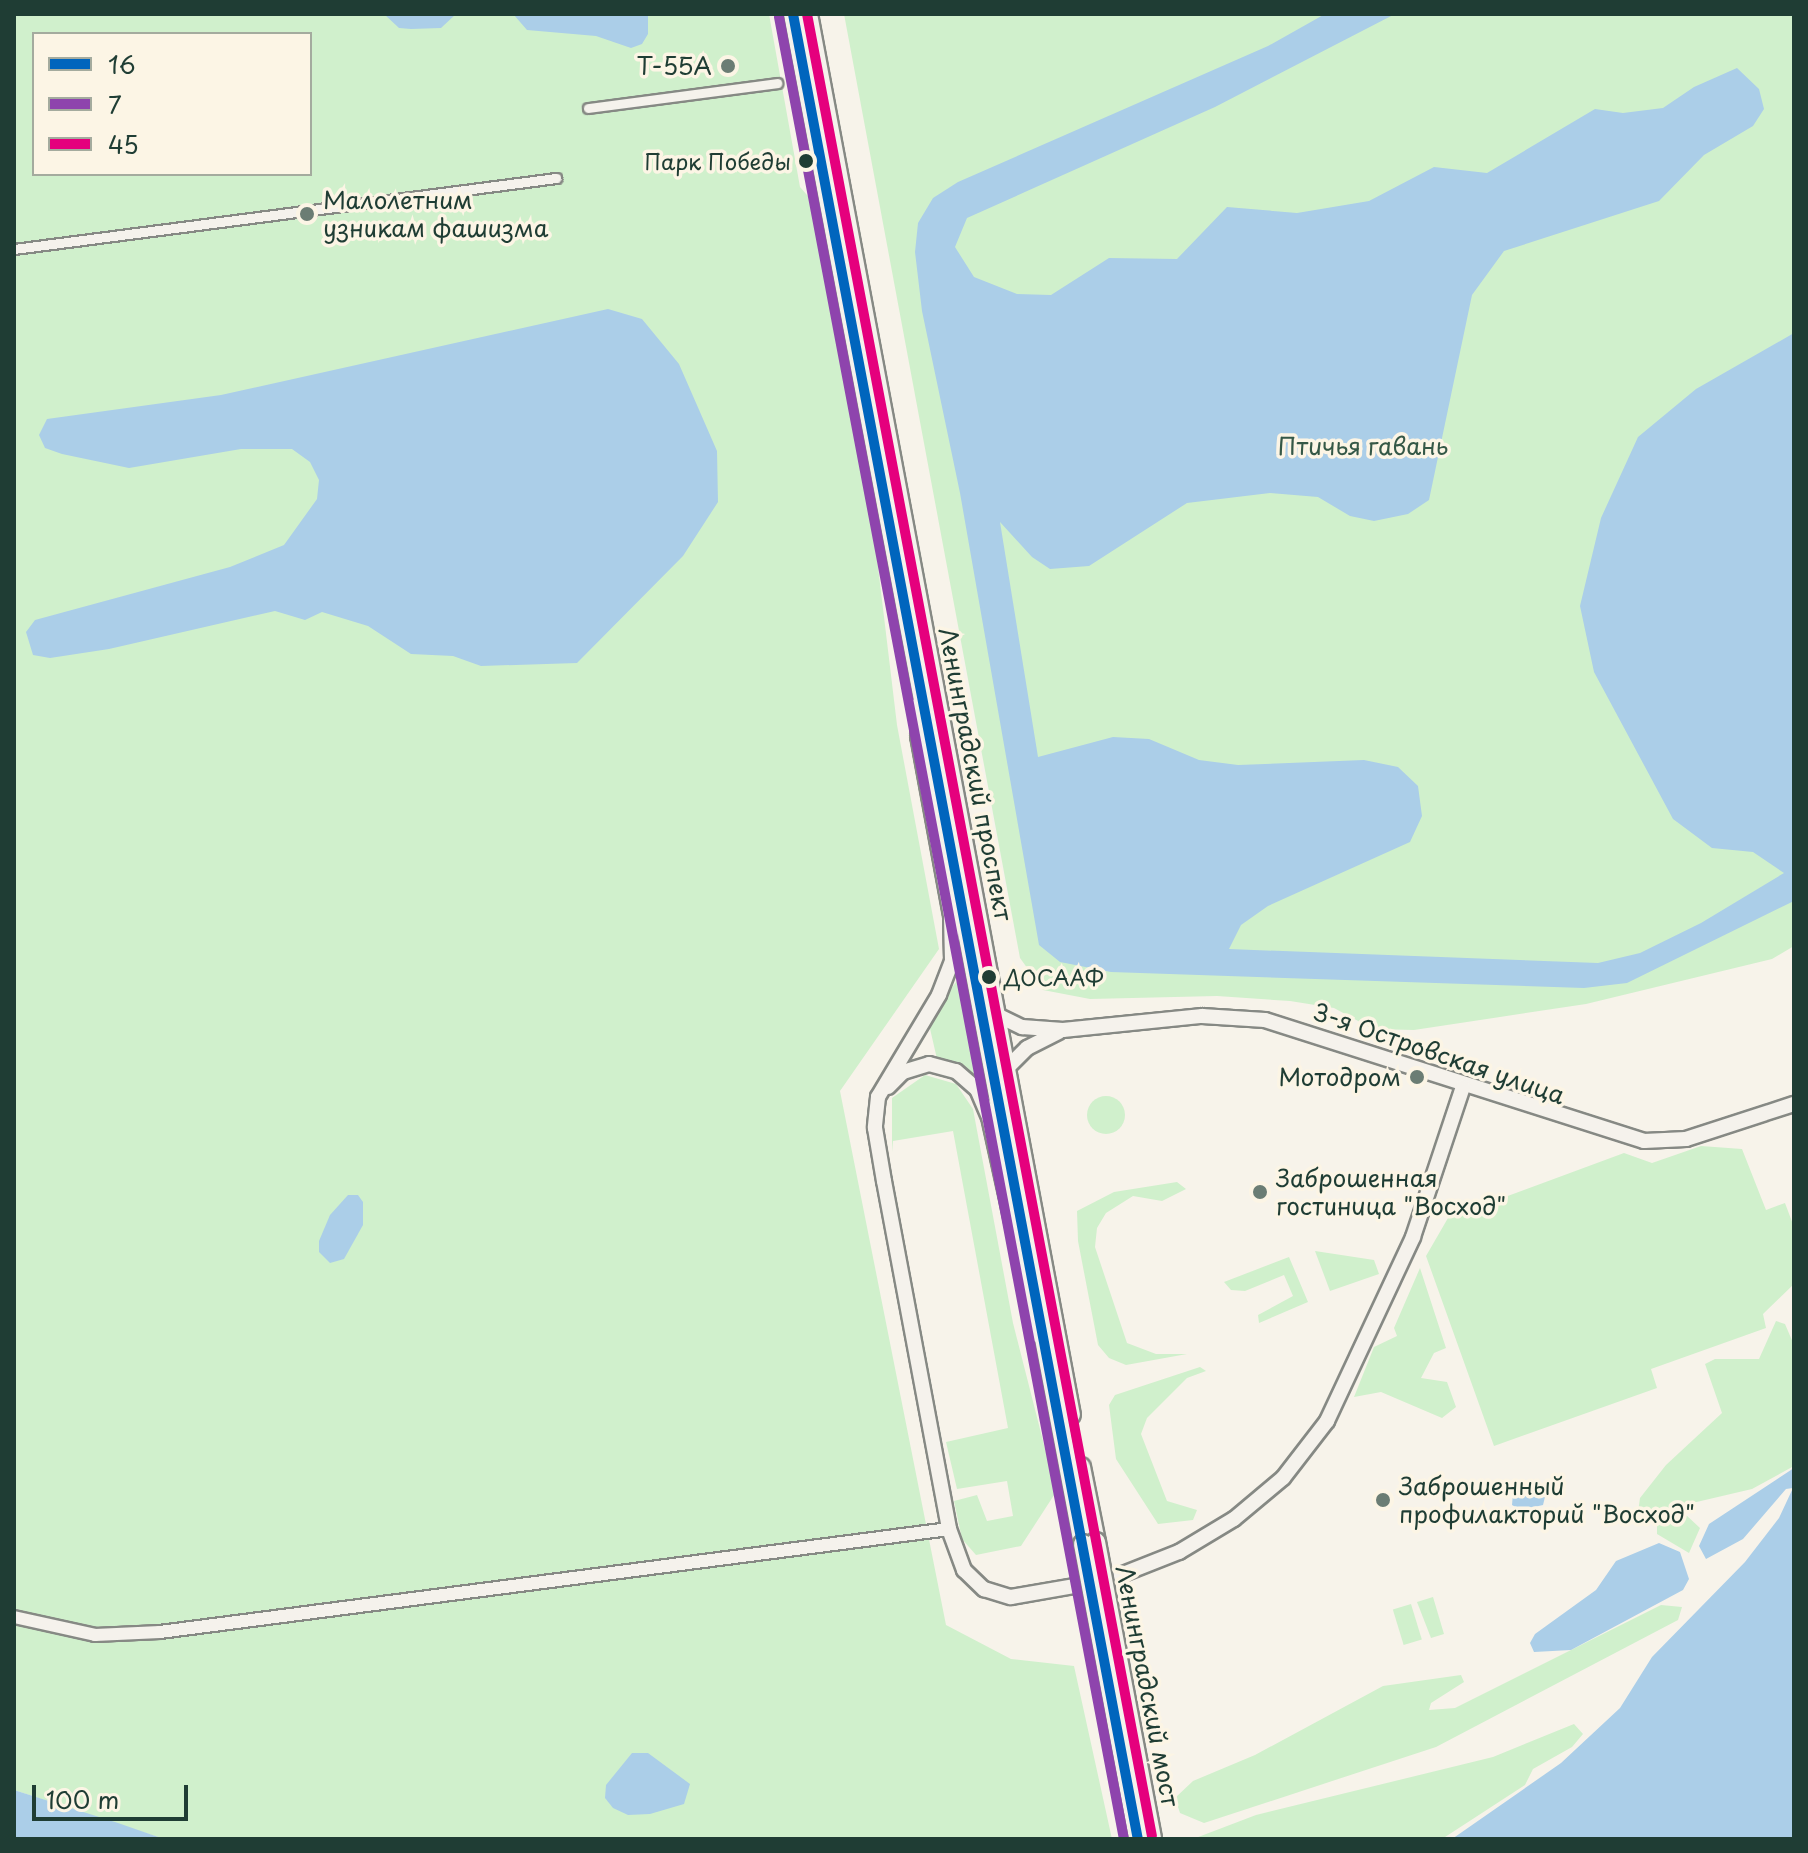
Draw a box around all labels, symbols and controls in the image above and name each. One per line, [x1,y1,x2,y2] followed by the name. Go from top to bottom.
[32,32,312,176] legend
[108,46,136,82] text: 16
[636,52,712,80] place label: Т-55А
[719,57,737,75] marker: Т-55А
[108,86,122,122] text: 7
[108,126,139,162] text: 45
[644,148,791,174] place label: Парк Победы
[798,153,814,169] marker: Парк Победы
[323,186,550,242] place label: Малолетним узникам фашизма
[298,205,316,223] marker: Малолетним узникам фашизма
[1277,432,1449,460] park label: Птичья гавань
[933,625,1019,923] street label: Ленинградский проспект
[1004,964,1104,990] place label: ДОСААФ
[981,969,997,985] marker: ДОСААФ
[1308,996,1570,1110] street label: 3-я Островская улица
[1279,1063,1401,1091] place label: Мотодром
[1408,1068,1426,1086] marker: Мотодром
[1276,1164,1507,1220] place label: Заброшенная гостиница "Восход"
[1251,1183,1269,1201] marker: Заброшенная гостиница "Восход"
[1399,1472,1696,1528] place label: Заброшенный профилакторий "Восход"
[1374,1491,1392,1509] marker: Заброшенный профилакторий "Восход"
[1110,1563,1186,1809] street label: Ленинградский мост
[36,1769,192,1819] scale bar
[46,1781,119,1817] text: 100 m

